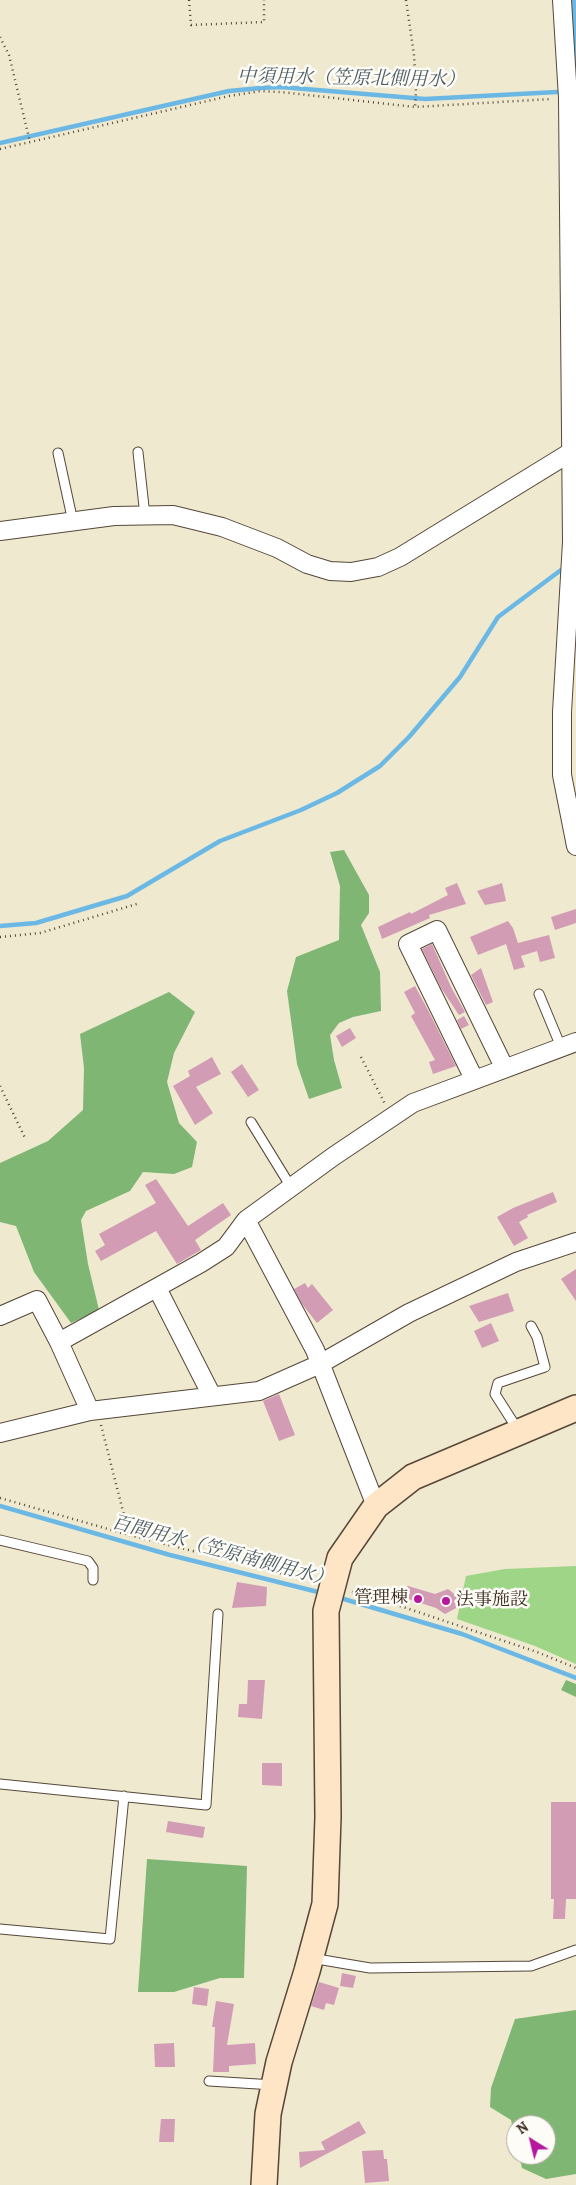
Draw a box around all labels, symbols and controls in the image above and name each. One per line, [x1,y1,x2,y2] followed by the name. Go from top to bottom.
[237,66,465,92] water label: 中須用水（笠原北側用水）
[109,1511,335,1593] water label: 百間用水（笠原南側用水）
[354,1588,408,1610] place label: 管理棟
[456,1590,528,1612] place label: 法事施設
[412,1593,424,1605] marker: 管理棟
[440,1595,452,1607] marker: 法事施設
[506,2115,556,2165] north arrow
[513,2118,532,2139] text: N

